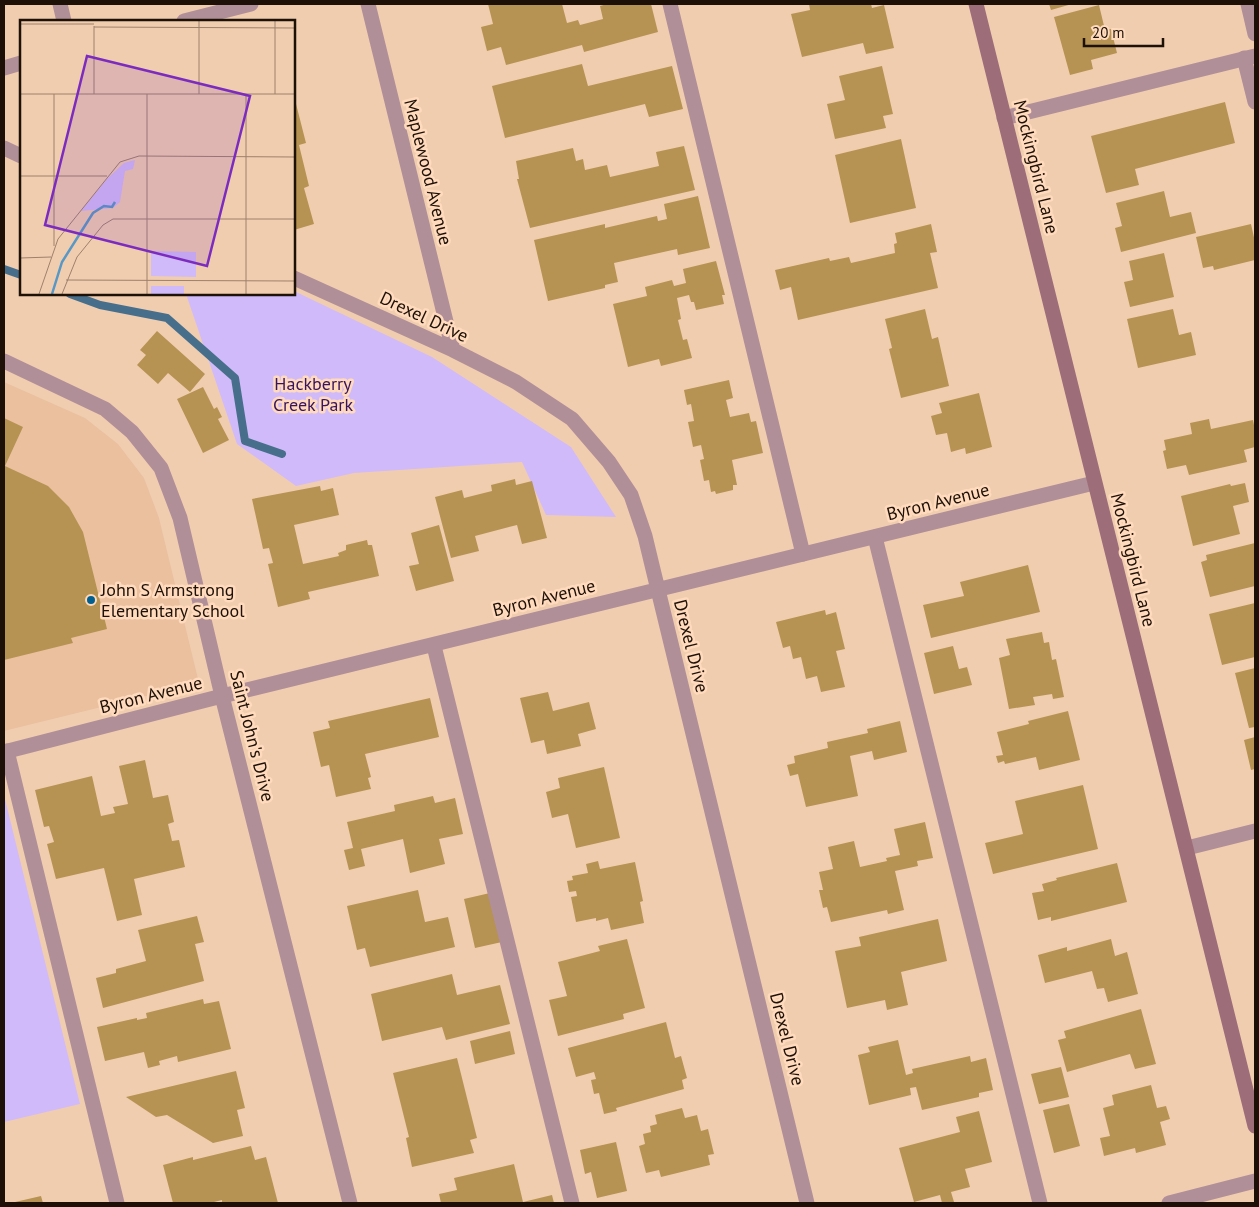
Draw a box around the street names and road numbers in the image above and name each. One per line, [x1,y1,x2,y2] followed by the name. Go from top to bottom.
[399,97,458,247] street label: Maplewood Avenue
[1009,98,1064,236] street label: Mockingbird Lane
[376,286,472,347] street label: Drexel Drive
[884,478,992,525] street label: Byron Avenue
[1106,491,1161,629] street label: Mockingbird Lane
[490,574,598,621] street label: Byron Avenue
[669,597,714,695] street label: Drexel Drive
[225,668,280,804] street label: Saint John's Drive
[97,671,205,718] street label: Byron Avenue
[765,990,810,1088] street label: Drexel Drive

